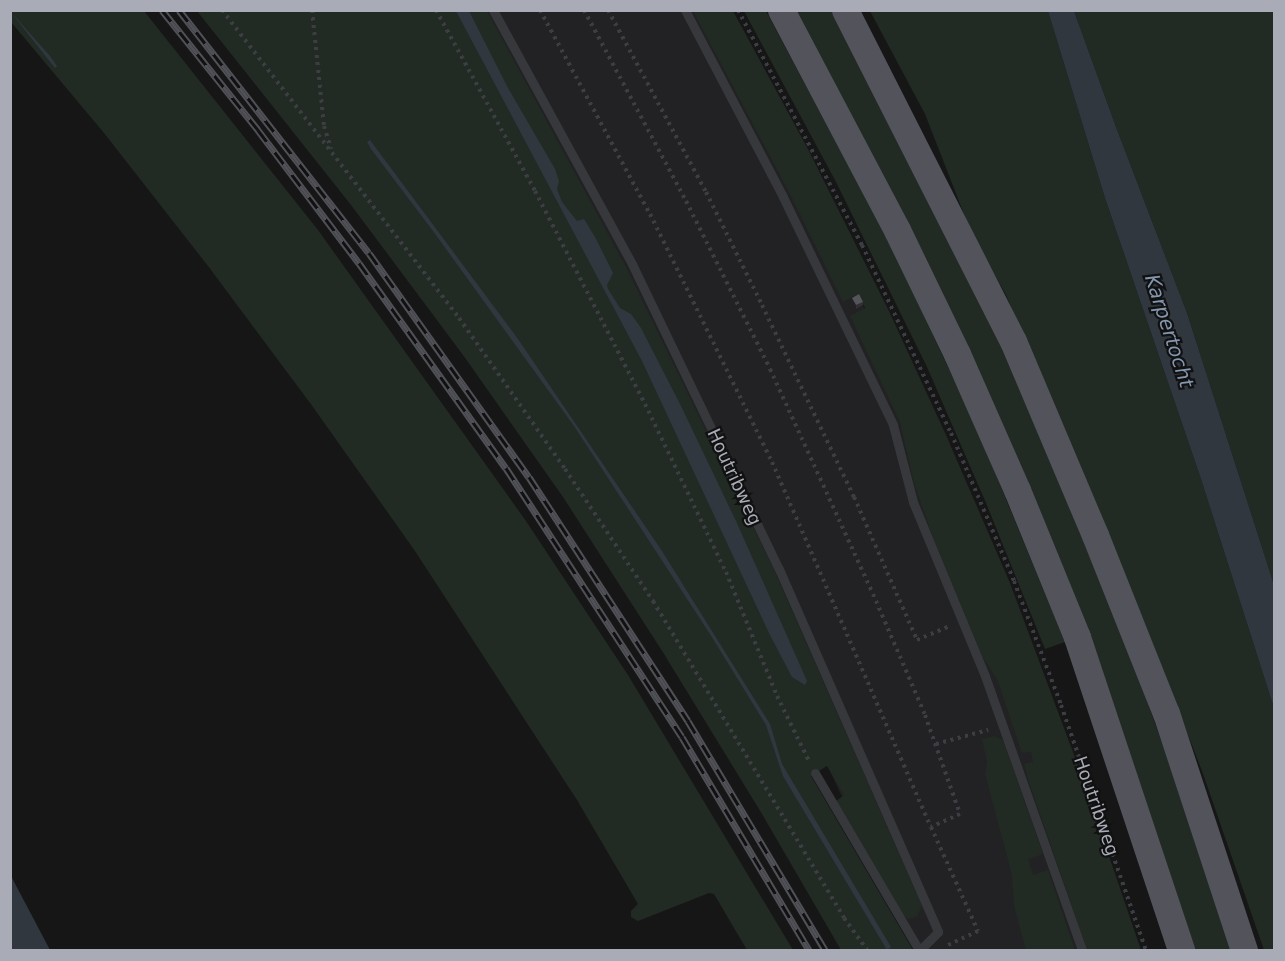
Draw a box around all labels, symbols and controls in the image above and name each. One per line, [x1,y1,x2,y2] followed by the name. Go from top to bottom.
[1139,271,1199,391] water label: Karpertocht
[702,425,766,529] street label: Houtribweg
[1069,753,1123,859] street label: Houtribweg

